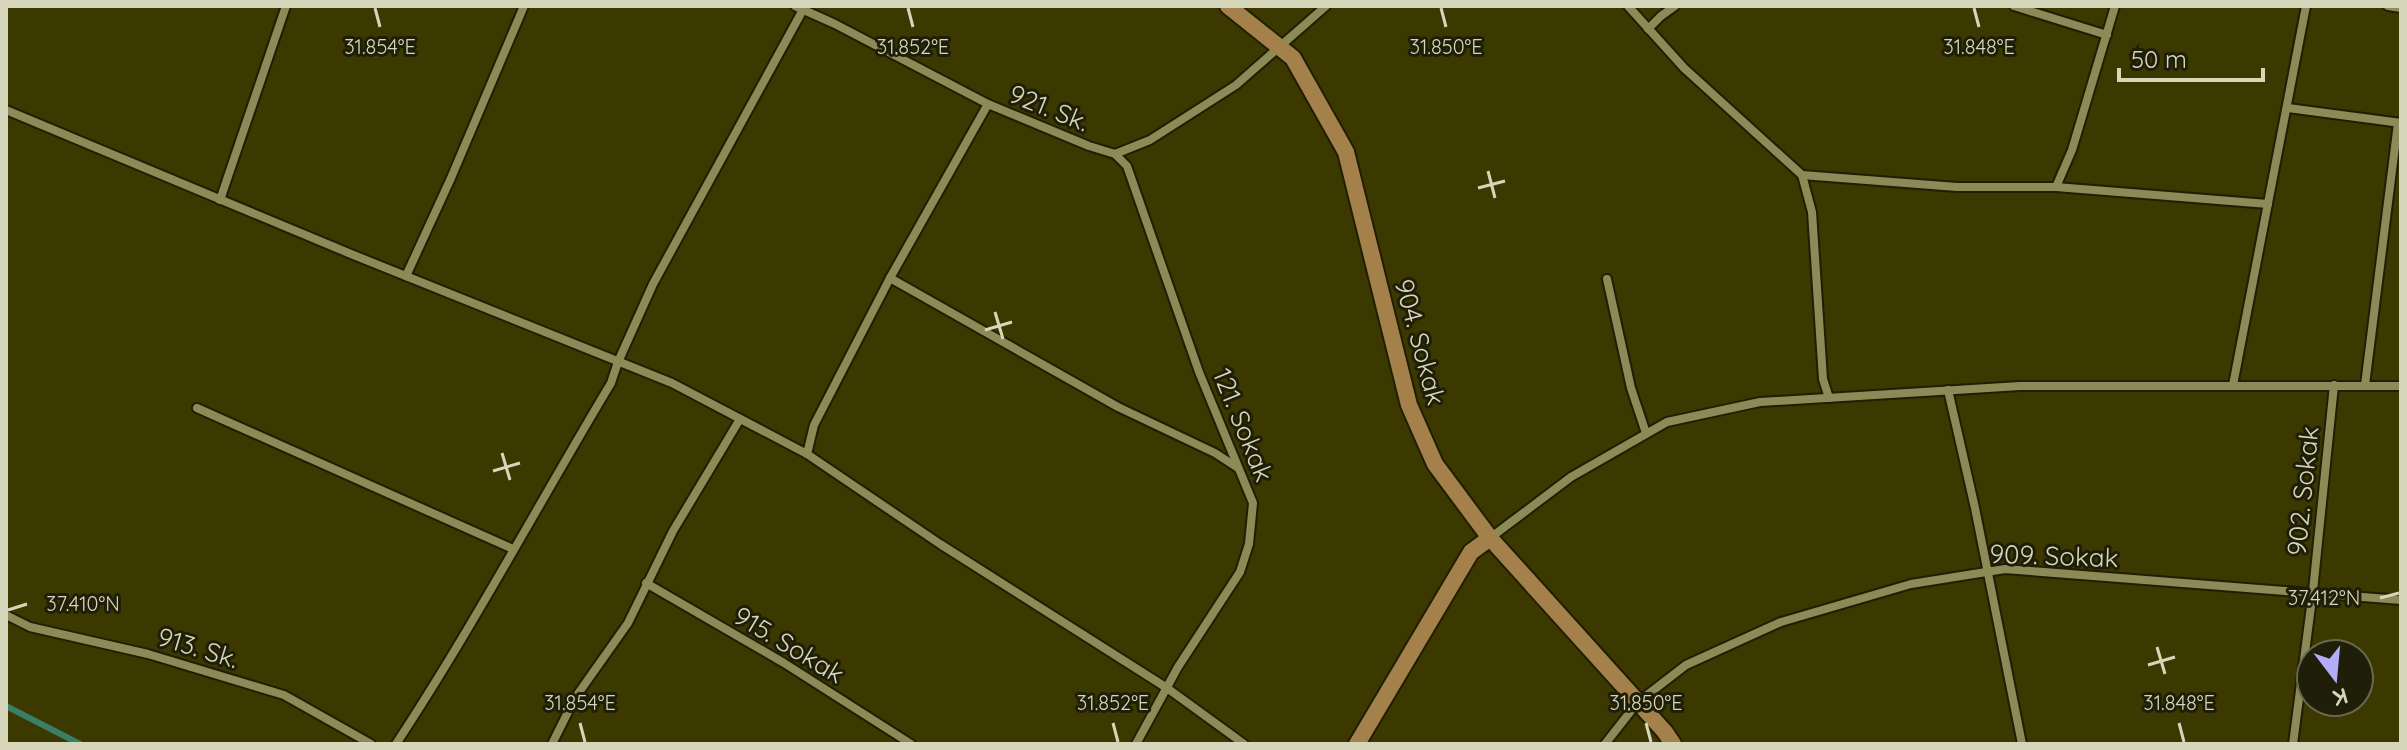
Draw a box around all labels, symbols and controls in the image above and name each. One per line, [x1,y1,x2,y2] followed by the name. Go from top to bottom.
[2119,32,2263,82] scale bar
[344,34,416,59] text: 31.854°E
[877,34,949,59] text: 31.852°E
[1409,34,1483,59] text: 31.850°E
[1943,34,2015,59] text: 31.848°E
[2131,44,2187,74] text: 50 m
[1004,77,1094,138] street label: 921. Sk.
[1388,275,1453,409] street label: 904. Sokak
[1206,363,1281,486] street label: 121. Sokak
[2279,425,2326,557] street label: 902. Sokak
[1989,537,2119,574] street label: 909. Sokak
[2288,585,2360,610] text: 37.412°N
[46,591,120,616] text: 37.410°N
[728,599,851,691] street label: 915. Sokak
[154,620,243,675] street label: 913. Sk.
[2295,638,2375,718] north arrow
[2330,682,2351,713] text: K
[544,690,616,715] text: 31.854°E
[1077,690,1149,715] text: 31.852°E
[1609,690,1683,715] text: 31.850°E
[2143,690,2215,715] text: 31.848°E

